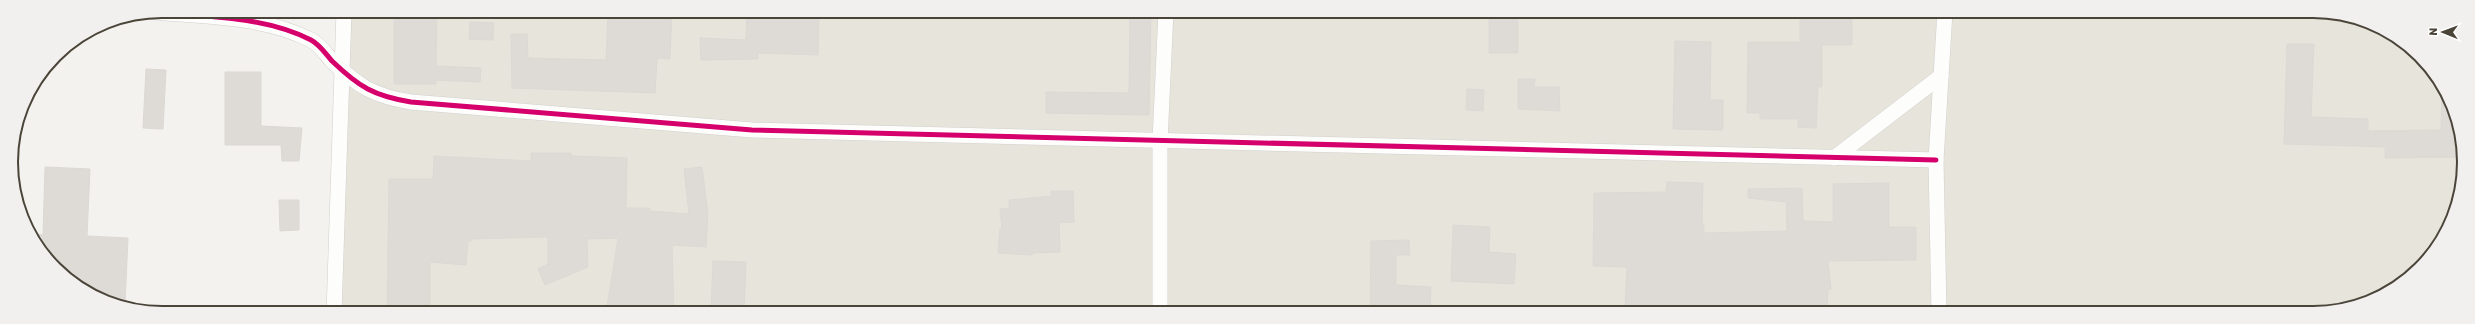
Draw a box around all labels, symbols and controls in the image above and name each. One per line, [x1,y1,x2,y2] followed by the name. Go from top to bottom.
[2423,12,2463,52] north arrow
[2427,28,2440,36] text: N

